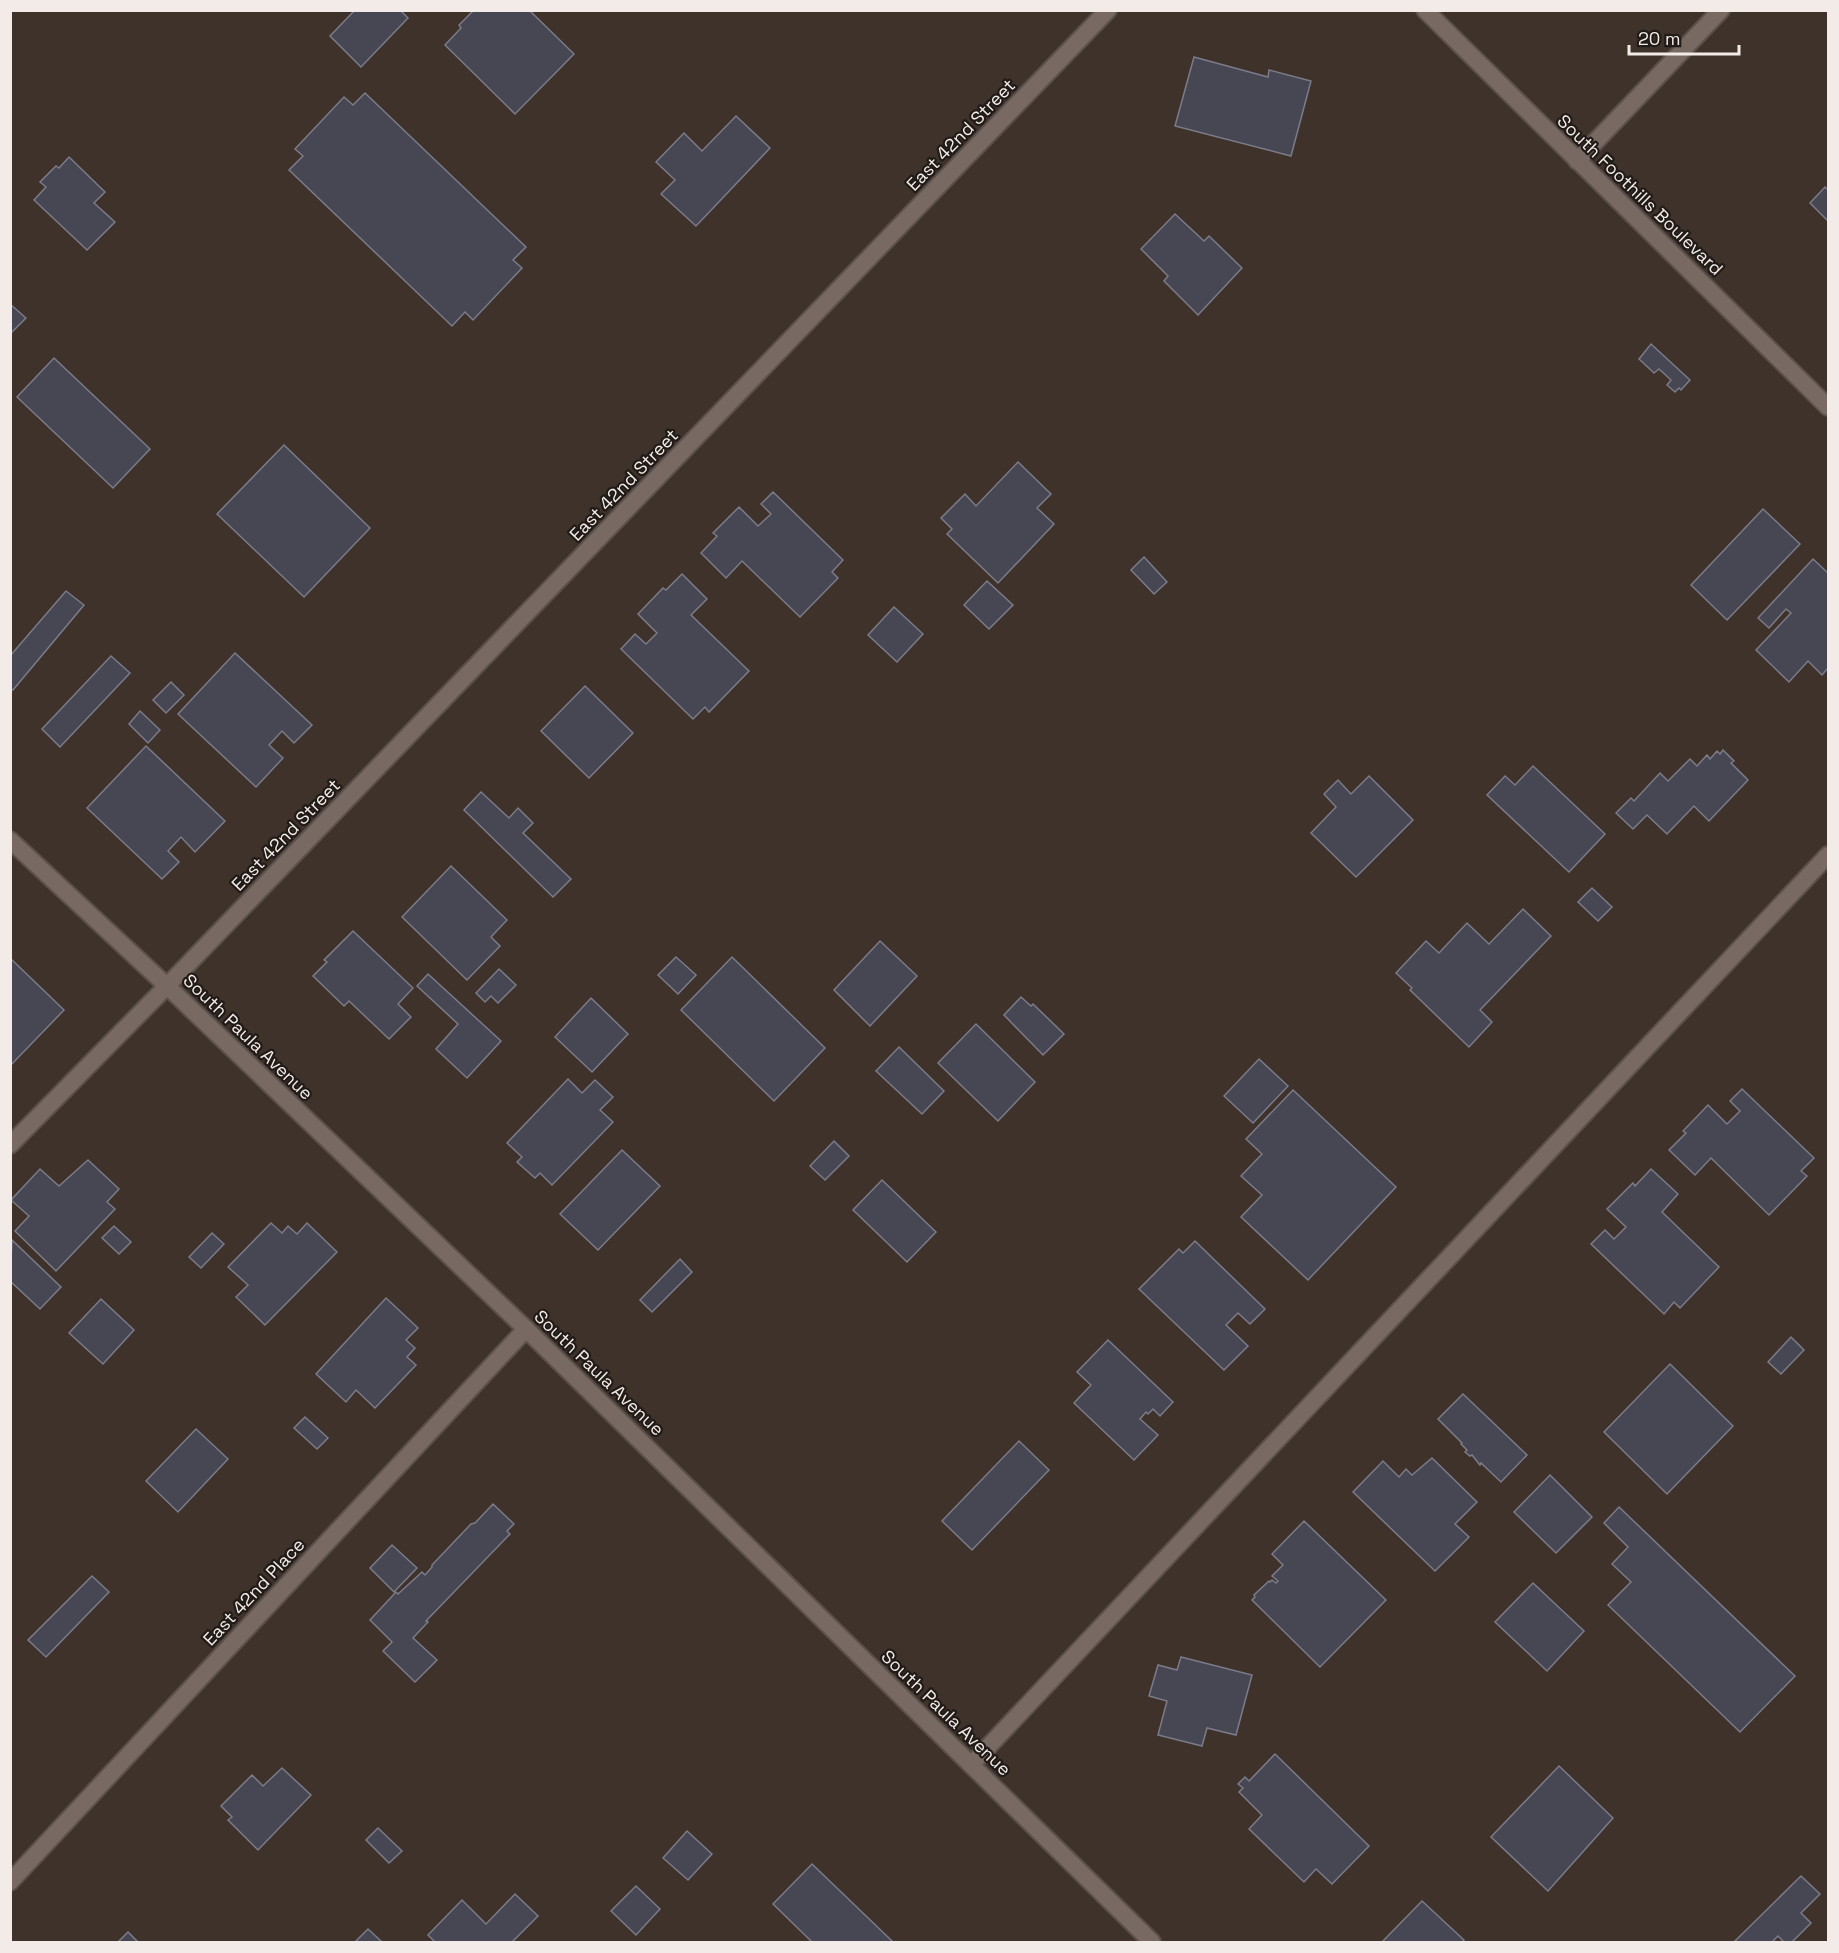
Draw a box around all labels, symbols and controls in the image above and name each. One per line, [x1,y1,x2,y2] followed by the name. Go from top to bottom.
[1629,18,1738,56] scale bar
[1638,27,1681,50] text: 20 m
[901,74,1020,196] street label: East 42nd Street
[1553,109,1728,280] street label: South Foothills Boulevard
[564,424,683,546] street label: East 42nd Street
[226,774,345,896] street label: East 42nd Street
[179,969,318,1105] street label: South Paula Avenue
[530,1305,669,1441] street label: South Paula Avenue
[198,1533,309,1650] street label: East 42nd Place
[877,1645,1016,1781] street label: South Paula Avenue

